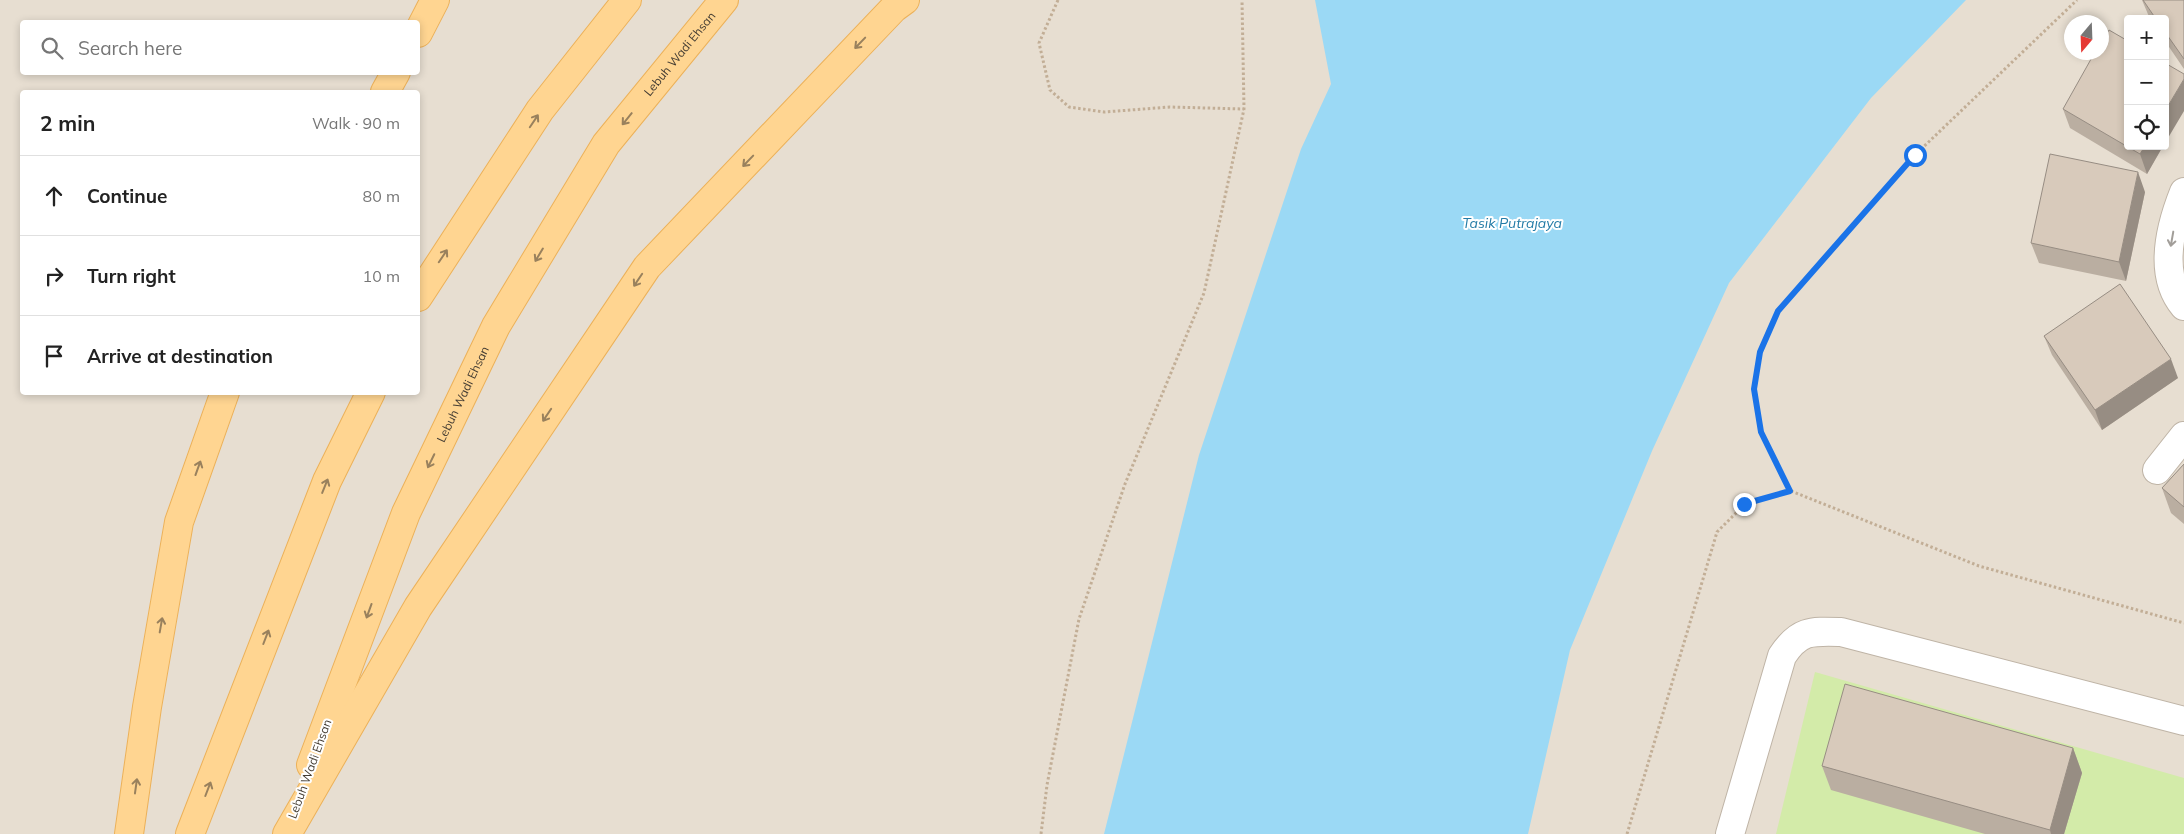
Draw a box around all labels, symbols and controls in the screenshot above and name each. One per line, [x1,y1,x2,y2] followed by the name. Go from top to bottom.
[640,8,718,99] street label: Lebuh Wadi Ehsan
[2064,15,2109,60] north arrow
[2124,15,2169,150] map controls
[2124,15,2169,60] button: +
[20,20,420,75] search box
[38,34,66,62] icon: search
[78,36,182,60] text: Search here
[854,37,866,50] one-way arrow
[2124,60,2169,105] button: −
[2124,105,2169,150] button: locate
[40,110,95,136] text: 2 min
[621,112,632,125] one-way arrow
[312,113,400,133] text: Walk · 90 m
[529,114,539,128] one-way arrow
[1904,144,1927,167] route start
[742,154,754,167] one-way arrow
[40,182,68,210] icon: ahead
[87,184,167,208] text: Continue
[363,186,400,206] text: 80 m
[1462,214,1562,232] water label: Tasik Putrajaya
[2166,230,2176,246] one-way arrow
[533,248,543,262] one-way arrow
[438,249,448,263] one-way arrow
[40,262,68,290] icon: right
[87,264,176,288] text: Turn right
[363,266,400,286] text: 10 m
[632,273,643,287] one-way arrow
[40,342,68,370] icon: arrive
[87,344,273,368] text: Arrive at destination
[433,344,492,445] street label: Lebuh Wadi Ehsan
[542,408,552,422] one-way arrow
[426,453,435,468] one-way arrow
[194,460,203,476] one-way arrow
[321,479,331,494] one-way arrow
[1733,493,1756,516] route end
[364,603,373,618] one-way arrow
[157,618,167,634] one-way arrow
[262,630,272,645] one-way arrow
[285,717,334,821] street label: Lebuh Wadi Ehsan
[131,778,141,794] one-way arrow
[204,781,213,796] one-way arrow

